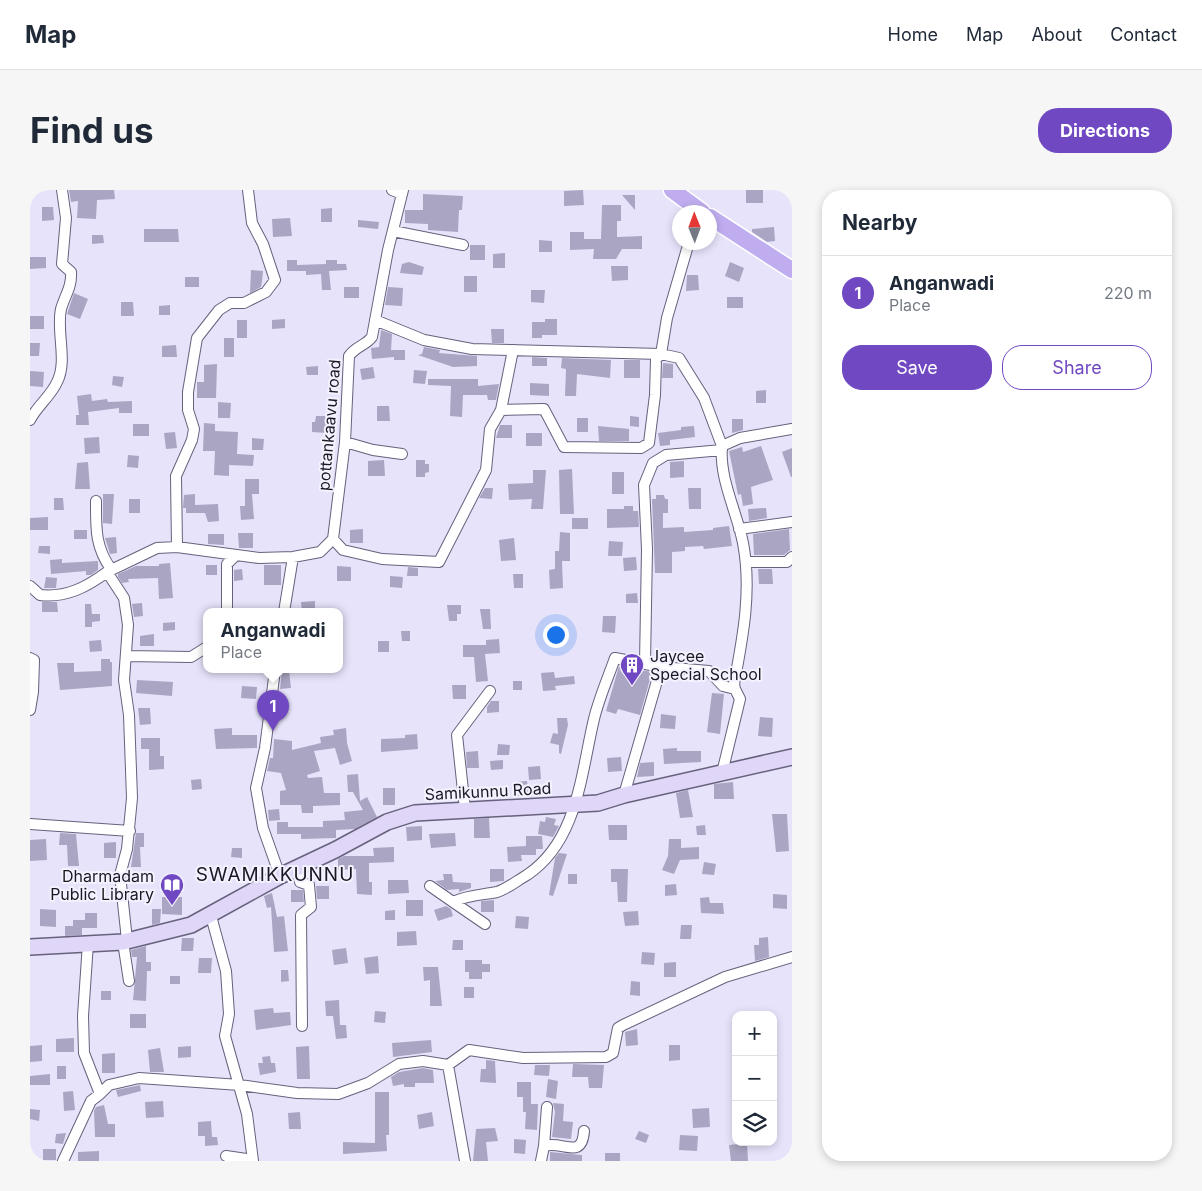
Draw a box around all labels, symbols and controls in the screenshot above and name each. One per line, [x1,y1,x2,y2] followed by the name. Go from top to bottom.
[25,20,76,49] text: Map
[888,24,938,45] text: Home
[966,24,1003,45] text: Map
[1031,24,1082,45] text: About
[1110,24,1177,45] text: Contact
[1038,108,1172,153] button: Directions
[30,109,154,151] text: Find us
[672,205,717,250] north arrow
[842,210,917,235] text: Nearby
[889,272,994,295] text: Anganwadi
[855,283,861,303] text: 1
[1104,283,1152,303] text: 220 m
[889,295,931,315] text: Place
[842,345,992,390] button: Save
[1002,345,1152,390] button: Share
[313,359,345,491] street label: pottankaavu road
[203,608,343,673] popup
[220,619,326,642] text: Anganwadi
[543,622,569,648] your location
[220,642,262,662] text: Place
[650,646,762,684] place label: Jaycee Special School
[619,652,645,686] building icon: Jaycee Special School
[257,690,289,731] pin: 1
[424,778,552,804] street label: Samikunnu Road
[196,863,354,886] district label: SWAMIKKUNNU
[50,866,154,904] place label: Dharmadam Public Library
[159,872,185,906] library icon: Dharmadam Public Library
[732,1011,777,1146] map controls
[732,1011,777,1056] button: +
[732,1056,777,1101] button: −
[732,1101,777,1146] button: layers

